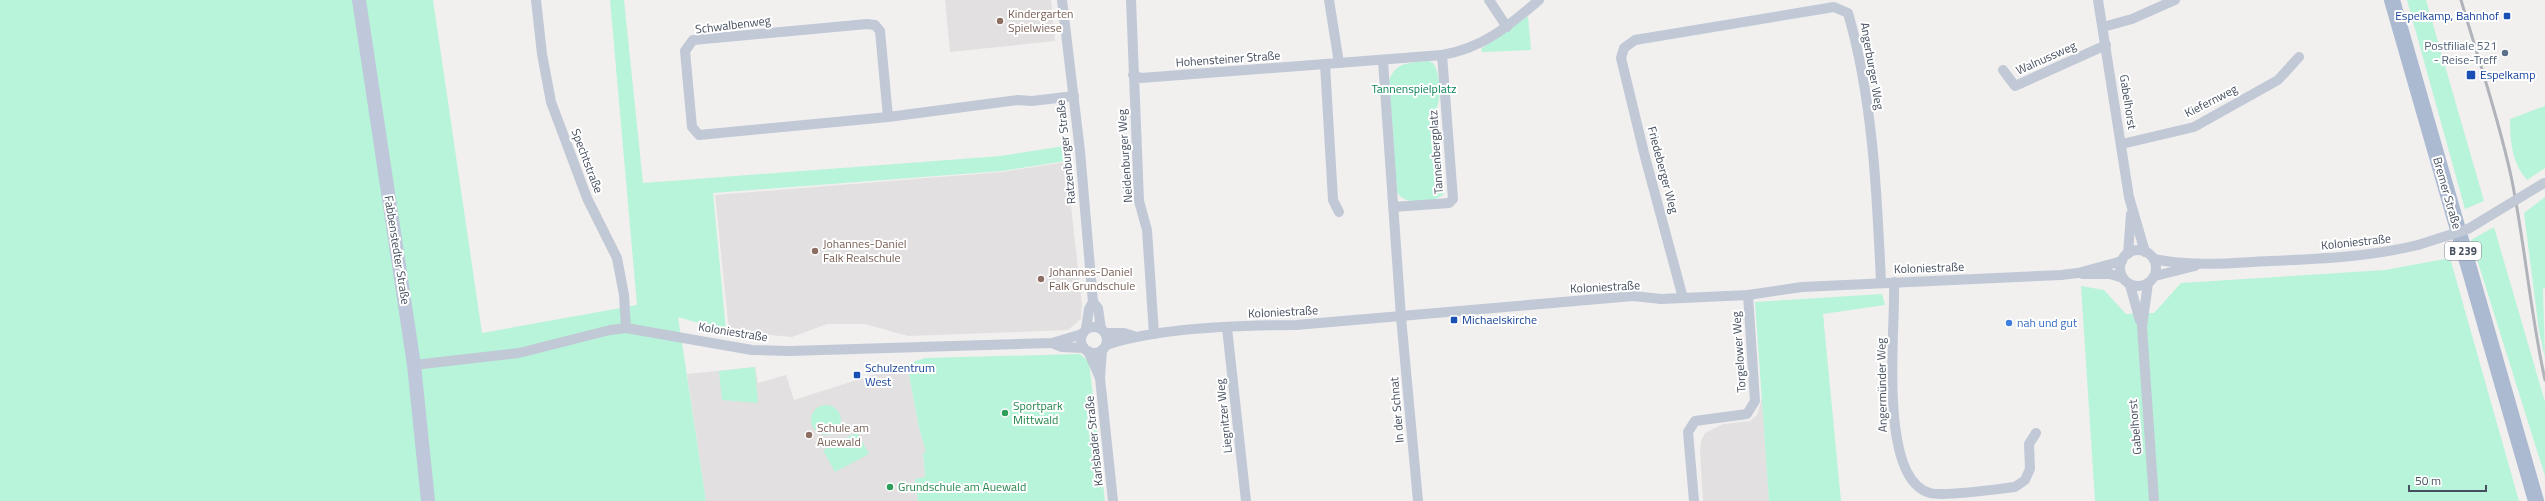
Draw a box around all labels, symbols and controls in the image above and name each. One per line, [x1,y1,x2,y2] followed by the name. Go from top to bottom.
[1008,4,1073,37] place label: Kindergarten Spielwiese
[2395,6,2499,25] place label: Espelkamp, Bahnhof
[694,10,772,39] street label: Schwalbenweg
[2502,11,2512,21] marker: Espelkamp, Bahnhof
[995,16,1005,26] marker: Kindergarten Spielwiese
[1855,21,1890,111] street label: Angerburger Weg
[2012,36,2079,79] street label: Walnussweg
[2424,36,2497,69] place label: Postfiliale 521 - Reise-Treff
[1175,45,1281,72] street label: Hohensteiner Straße
[2500,48,2510,58] marker: Postfiliale 521 - Reise-Treff
[2480,65,2535,84] place label: Espelkamp
[2465,69,2477,81] marker: Espelkamp
[2115,73,2142,131] street label: Gabelhorst
[1372,79,1456,98] park label: Tannenspielplatz
[2181,79,2241,122] street label: Kiefernweg
[1051,99,1080,205] street label: Ratzenburger Straße
[1112,108,1137,204] street label: Neidenburger Weg
[1423,109,1448,195] street label: Tannenbergplatz
[1643,124,1684,216] street label: Friedeberger Weg
[566,126,608,196] street label: Spechtstraße
[2428,155,2467,231] street label: Bremer Straße
[380,194,415,306] street label: Fabbenstedter Straße
[2320,228,2392,255] street label: Koloniestraße
[823,234,907,267] place label: Johannes-Daniel Falk Realschule
[2445,242,2481,260] road number: B 239
[810,246,820,256] marker: Johannes-Daniel Falk Realschule
[1894,257,1964,278] street label: Koloniestraße
[1049,262,1135,295] place label: Johannes-Daniel Falk Grundschule
[1036,274,1046,284] marker: Johannes-Daniel Falk Grundschule
[1569,275,1640,298] street label: Koloniestraße
[1247,300,1318,323] street label: Koloniestraße
[1462,310,1537,329] place label: Michaelskirche
[1726,311,1751,393] street label: Torgelower Weg
[2017,313,2078,332] place label: nah und gut
[1449,315,1459,325] marker: Michaelskirche
[697,317,769,346] street label: Koloniestraße
[2004,318,2014,328] marker: nah und gut
[1871,338,1892,432] street label: Angermünder Weg
[865,358,935,391] place label: Schulzentrum West
[852,370,862,380] marker: Schulzentrum West
[1384,376,1409,444] street label: In der Schnat
[1210,378,1237,454] street label: Liegnitzer Weg
[1079,395,1108,487] street label: Karlsbader Straße
[1013,396,1063,429] place label: Sportpark Mittwald
[2123,398,2146,455] street label: Gabelhorst
[1000,408,1010,418] marker: Sportpark Mittwald
[817,418,869,451] place label: Schule am Auewald
[804,430,814,440] marker: Schule am Auewald
[2409,467,2486,493] scale bar
[2415,471,2441,490] text: 50 m
[898,477,1026,496] place label: Grundschule am Auewald
[885,482,895,492] marker: Grundschule am Auewald

